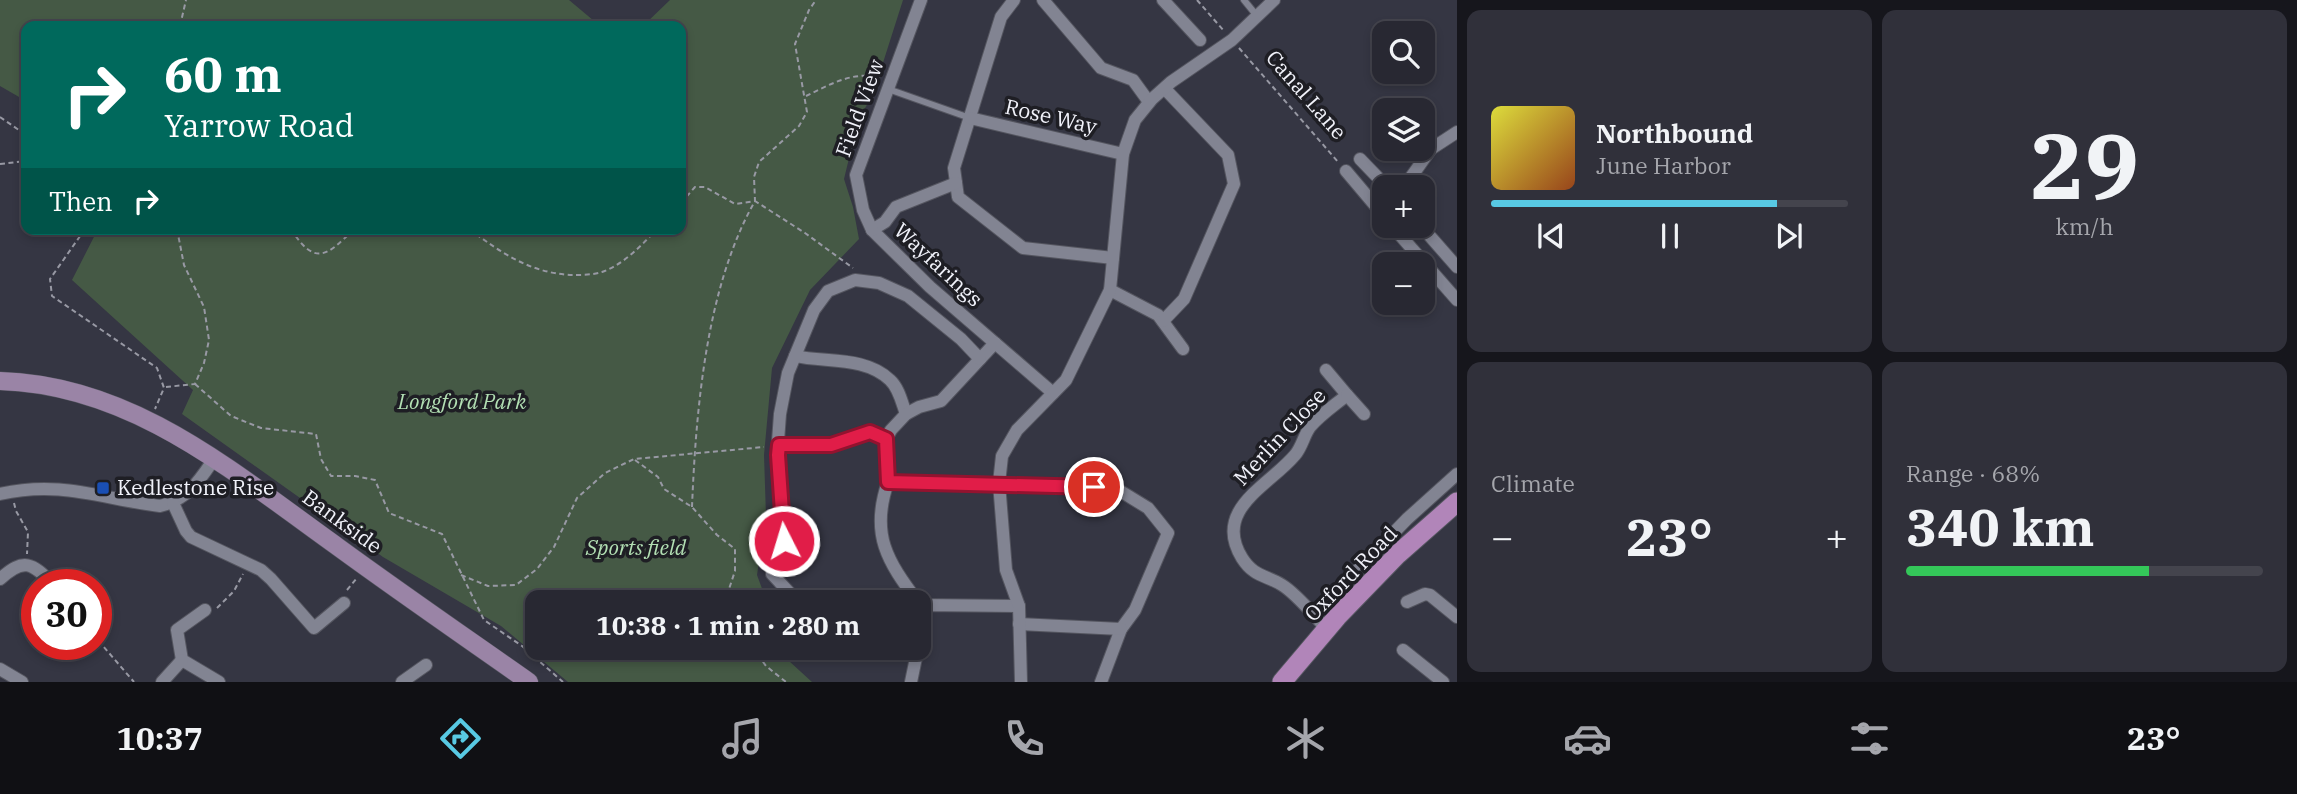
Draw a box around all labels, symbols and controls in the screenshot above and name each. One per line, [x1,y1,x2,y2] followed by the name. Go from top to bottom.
[1372,21,1435,315] map controls
[1372,21,1435,84] button: search
[164,42,282,105] text: 60 m
[1260,44,1353,145] street label: Canal Lane
[49,49,140,140] icon: right
[828,54,890,160] street label: Field View
[1002,92,1101,140] street label: Rose Way
[1372,98,1435,161] button: layers
[164,104,354,146] text: Yarrow Road
[2030,106,2139,224] text: 29
[1596,116,1753,150] text: Northbound
[1596,150,1731,180] text: June Harbor
[1372,175,1435,238] button: +
[127,182,165,220] icon: right
[49,184,113,218] text: Then
[2055,211,2114,241] text: km/h
[888,216,989,312] street label: Wayfarings
[1532,217,1570,255] icon: previous
[1651,217,1689,255] icon: pause
[1770,217,1808,255] icon: next
[1372,252,1435,315] button: −
[1227,382,1332,491] street label: Merlin Close
[397,387,527,415] park label: Longford Park
[1064,457,1124,517] pin
[1906,458,2040,488] text: Range · 68%
[1075,468,1113,506] icon: arrive
[1491,468,1575,498] text: Climate
[117,473,274,501] place label: Kedlestone Rise
[95,480,111,496] marker: Kedlestone Rise
[297,483,388,560] street label: Bankside
[1906,493,2095,560] text: 340 km
[1626,503,1713,570] text: 23°
[747,504,821,578] position arrow
[1491,512,1514,561] text: −
[1825,512,1848,561] text: +
[1298,519,1403,627] street label: Oxford Road
[585,533,687,561] park label: Sports field
[21,569,112,660] speed limit sign: 30
[596,608,860,642] text: 10:38 · 1 min · 280 m
[436,714,485,763] icon: directions
[718,714,767,763] icon: music
[1000,714,1049,763] icon: phone
[1281,714,1330,763] icon: climate
[1563,714,1612,763] icon: car
[1845,714,1894,763] icon: filters
[116,717,203,759] text: 10:37
[2127,717,2181,759] text: 23°

